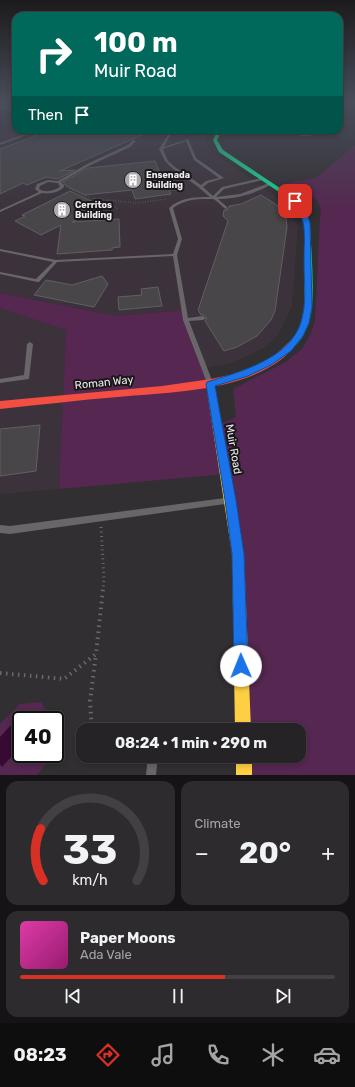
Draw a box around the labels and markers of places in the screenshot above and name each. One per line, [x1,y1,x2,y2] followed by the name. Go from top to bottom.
[123,170,143,190] building icon: Ensenada Building
[146,170,190,191] place label: Ensenada Building
[278,184,312,218] pin
[52,200,72,220] building icon: Cerritos Building
[75,200,112,221] place label: Cerritos Building

